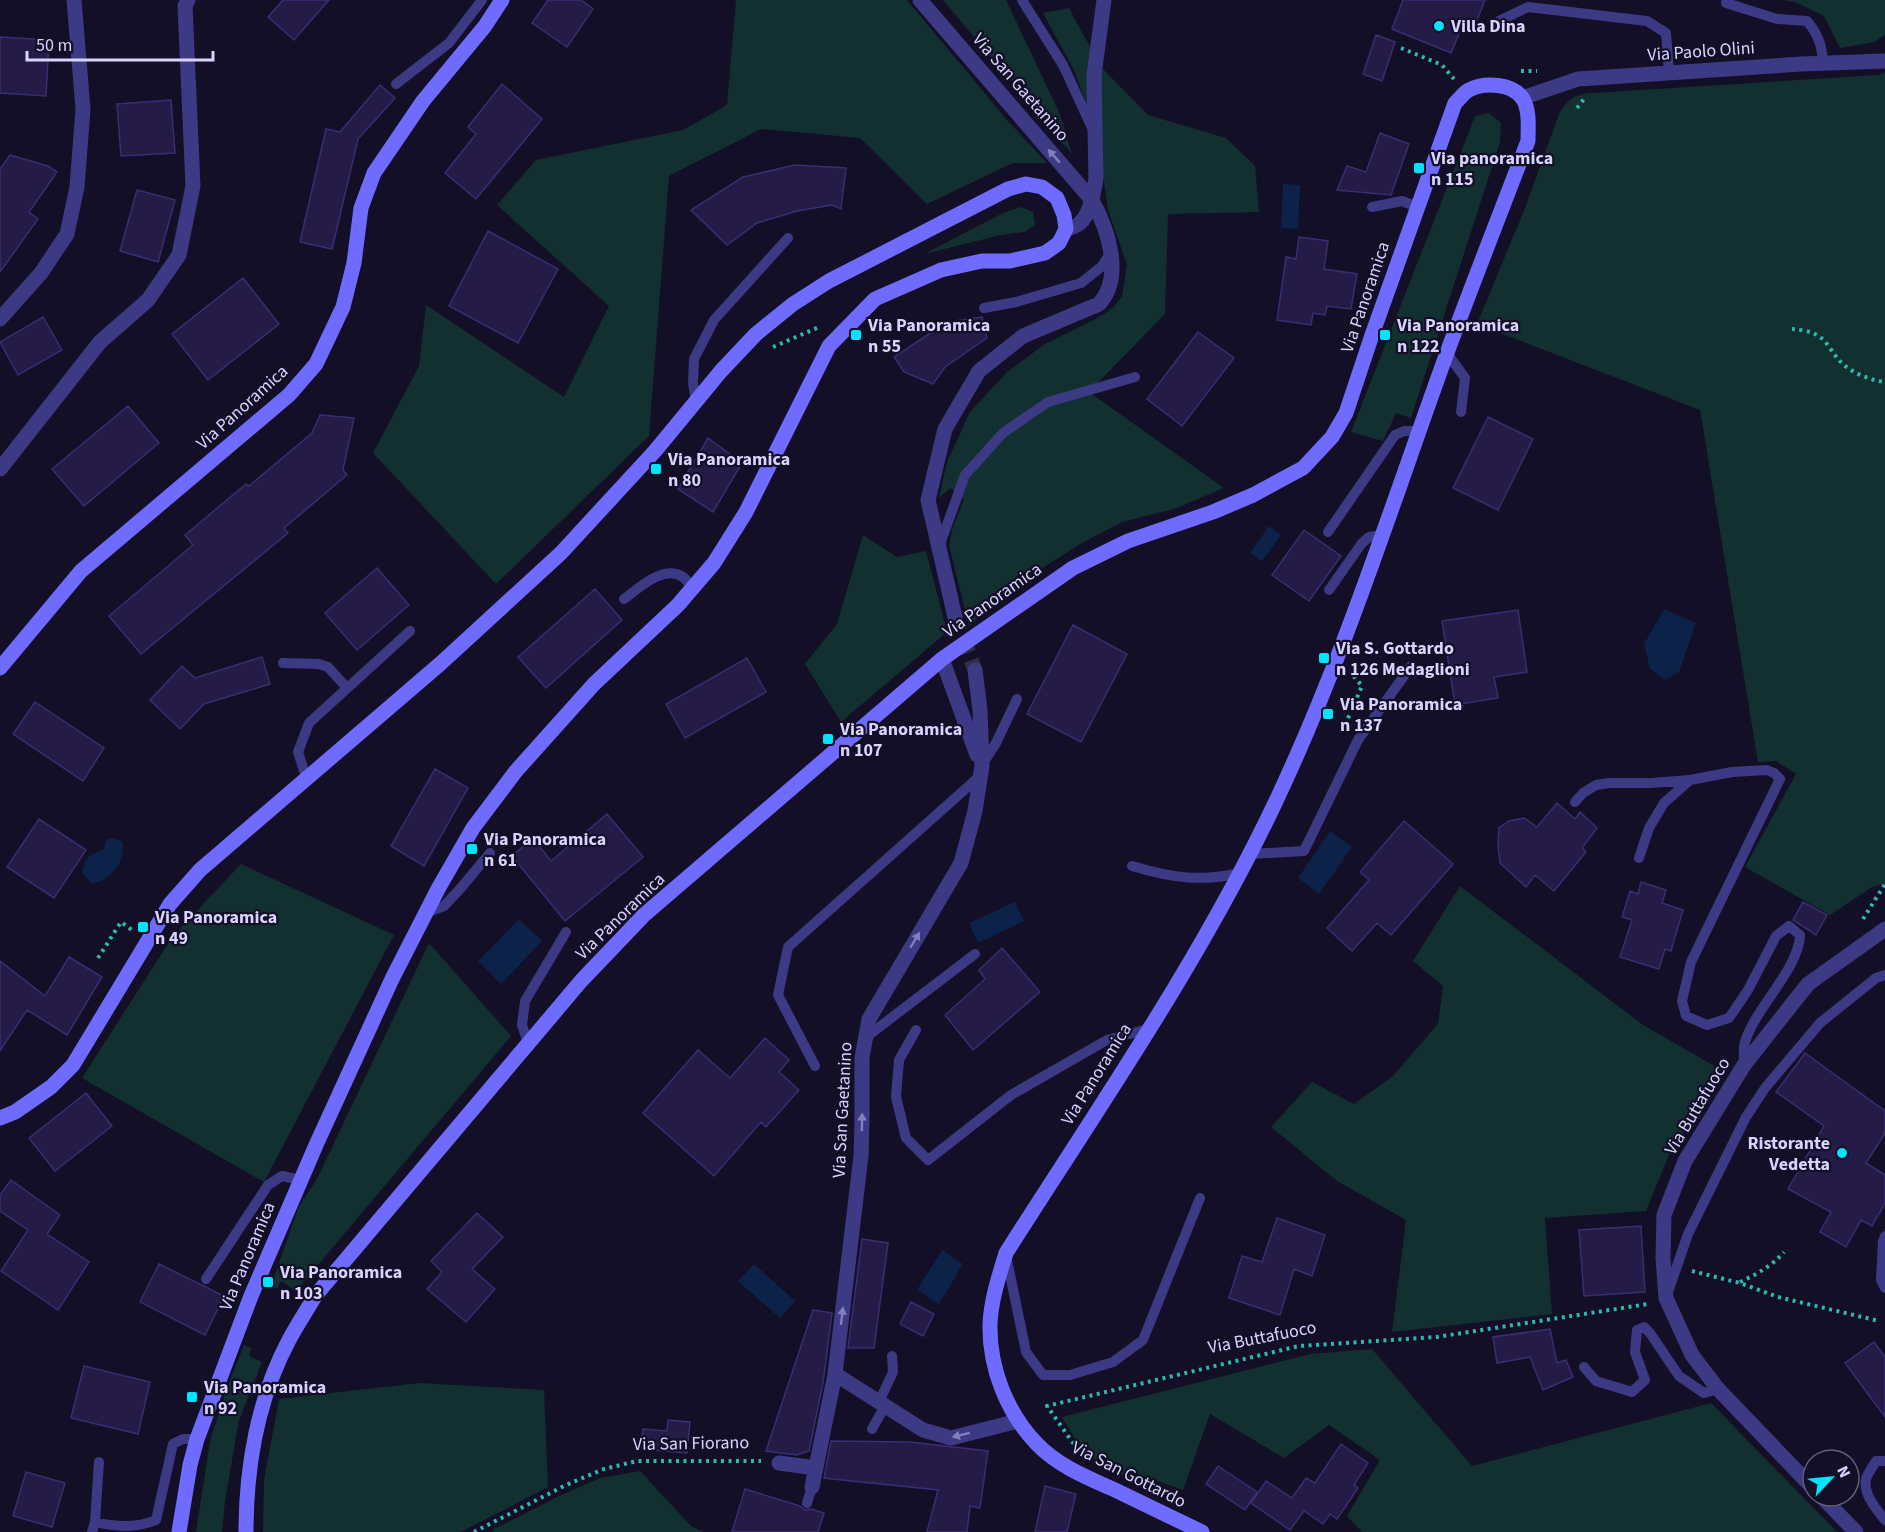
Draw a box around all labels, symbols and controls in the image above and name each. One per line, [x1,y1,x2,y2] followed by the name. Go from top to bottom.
[1450,14,1526,39] place label: Villa Dina
[1432,19,1446,33] marker: Villa Dina
[27,24,213,62] scale bar
[967,28,1075,147] street label: Via San Gaetanino
[36,33,72,58] text: 50 m
[1646,35,1756,68] street label: Via Paolo Olini
[1430,146,1553,192] place label: Via panoramica n 115
[1048,149,1061,164] one-way arrow
[1412,161,1426,175] marker: Via panoramica n 115
[1335,238,1396,356] street label: Via Panoramica
[867,313,990,359] place label: Via Panoramica n 55
[1396,313,1519,359] place label: Via Panoramica n 122
[849,328,863,342] marker: Via Panoramica n 55
[1378,328,1392,342] marker: Via Panoramica n 122
[191,359,294,455] street label: Via Panoramica
[667,447,790,493] place label: Via Panoramica n 80
[649,462,663,476] marker: Via Panoramica n 80
[938,557,1047,644] street label: Via Panoramica
[1335,636,1470,682] place label: Via S. Gottardo n 126 Medaglioni
[1317,651,1331,665] marker: Via S. Gottardo n 126 Medaglioni
[1339,692,1462,738] place label: Via Panoramica n 137
[1321,707,1335,721] marker: Via Panoramica n 137
[839,717,962,763] place label: Via Panoramica n 107
[821,732,835,746] marker: Via Panoramica n 107
[483,827,606,873] place label: Via Panoramica n 61
[465,842,479,856] marker: Via Panoramica n 61
[570,867,671,966] street label: Via Panoramica
[154,905,277,951] place label: Via Panoramica n 49
[136,920,150,934] marker: Via Panoramica n 49
[910,931,920,948] one-way arrow
[1055,1019,1138,1130] street label: Via Panoramica
[826,1041,859,1179] street label: Via San Gaetanino
[1658,1053,1736,1160] street label: Via Buttafuoco
[857,1112,867,1131] one-way arrow
[1748,1131,1830,1177] place label: Ristorante Vedetta
[1835,1146,1849,1160] marker: Ristorante Vedetta
[213,1198,282,1314] street label: Via Panoramica
[279,1260,402,1306] place label: Via Panoramica n 103
[261,1275,275,1289] marker: Via Panoramica n 103
[837,1306,847,1325] one-way arrow
[1206,1315,1318,1360] street label: Via Buttafuoco
[203,1375,326,1421] place label: Via Panoramica n 92
[185,1390,199,1404] marker: Via Panoramica n 92
[633,1430,749,1457] street label: Via San Fiorano
[952,1431,970,1441] one-way arrow
[1067,1435,1190,1514] street label: Via San Gottardo
[1801,1448,1861,1508] north arrow
[1831,1462,1856,1481] text: N

